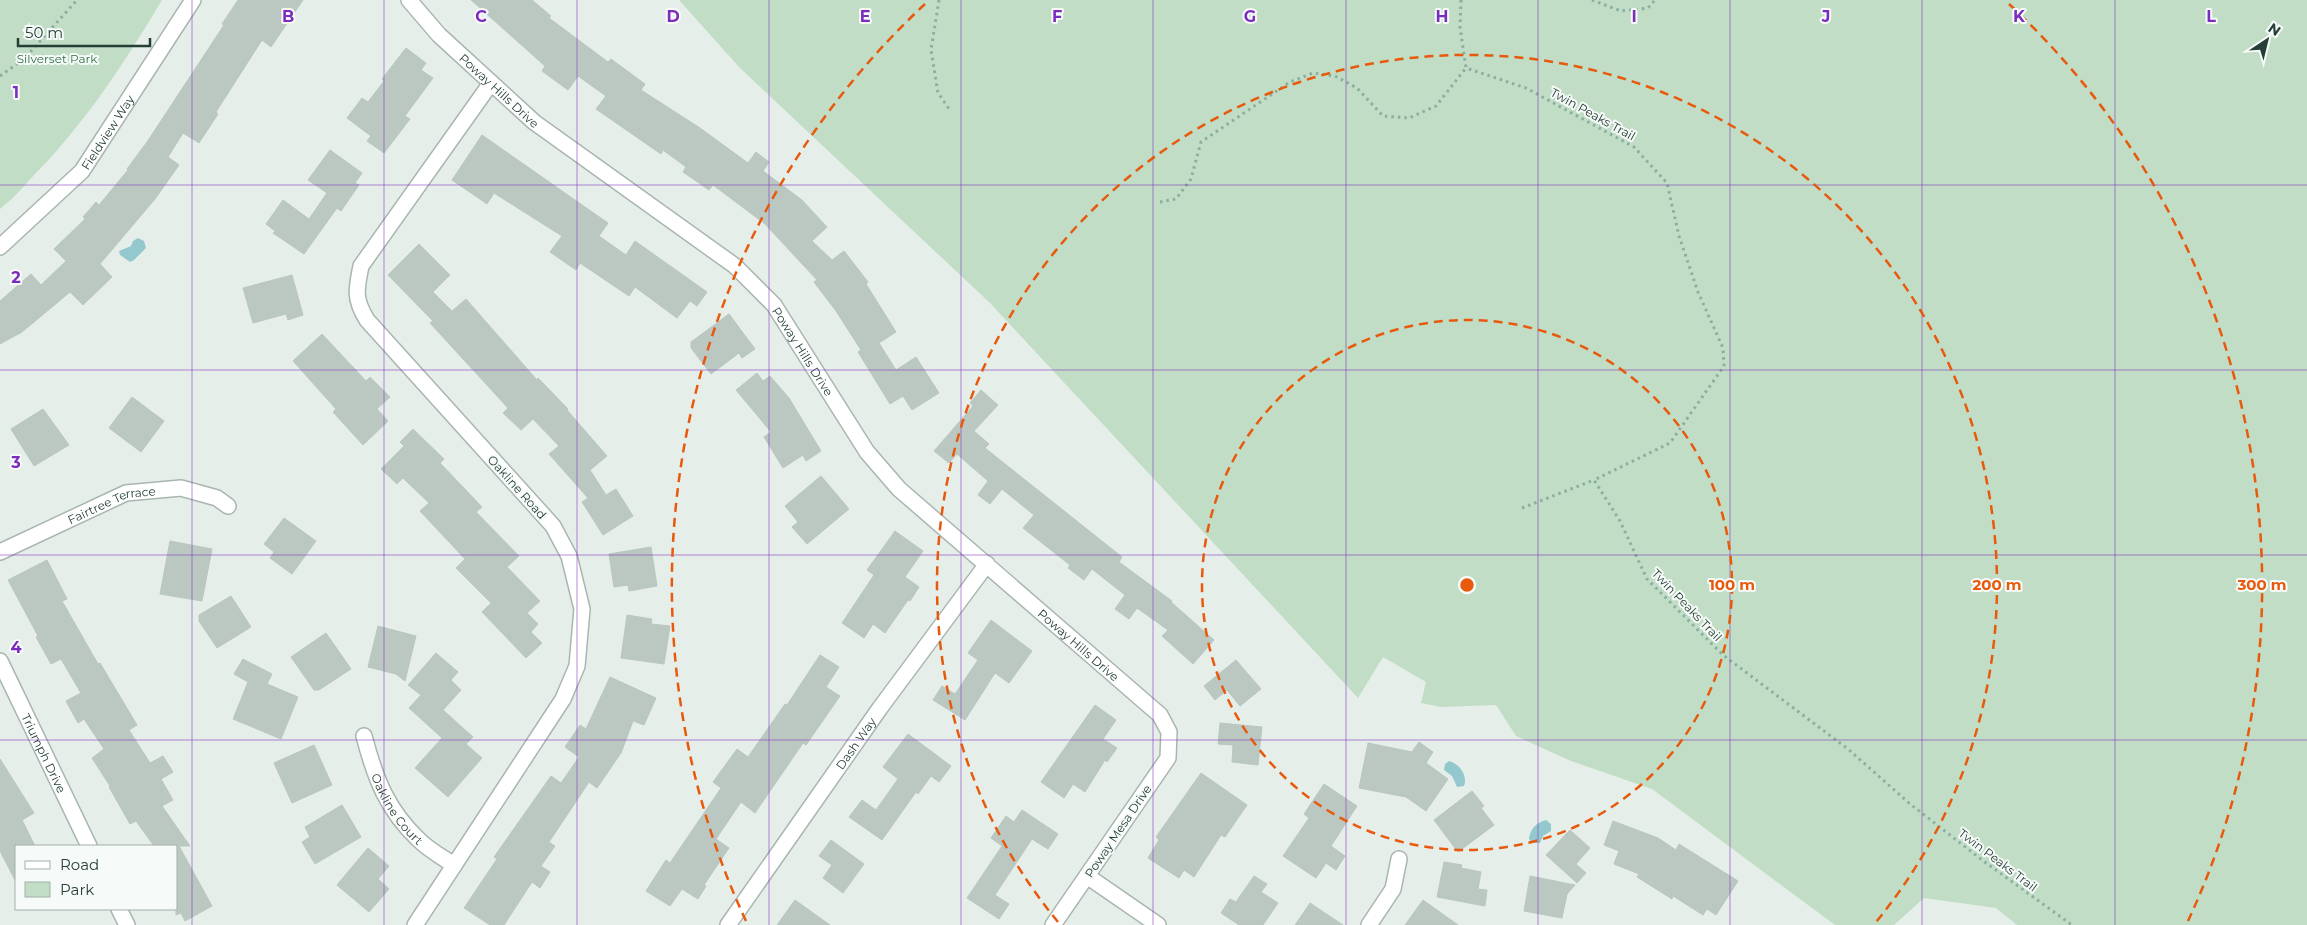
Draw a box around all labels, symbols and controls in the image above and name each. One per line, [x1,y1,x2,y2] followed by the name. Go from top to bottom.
[282,7,294,26] text: B
[475,7,487,26] text: C
[666,7,680,26] text: D
[860,7,870,26] text: E
[1052,7,1062,26] text: F
[1244,7,1256,26] text: G
[1436,7,1448,26] text: H
[1631,7,1637,26] text: I
[1821,7,1830,26] text: J
[2013,7,2026,26] text: K
[2206,7,2216,26] text: L
[18,15,150,47] scale bar
[2242,15,2292,65] north arrow
[2265,19,2284,40] text: N
[25,23,63,42] text: 50 m
[456,50,542,131] street label: Poway Hills Drive
[17,51,98,66] park label: Silverset Park
[13,83,19,102] text: 1
[1548,84,1638,144] street label: Twin Peaks Trail
[77,92,137,172] street label: Fieldview Way
[11,268,21,287] text: 2
[769,304,837,399] street label: Poway Hills Drive
[484,452,550,522] street label: Oakline Road
[10,453,21,472] text: 3
[65,483,156,527] street label: Fairtree Terrace
[1649,566,1725,644] street label: Twin Peaks Trail
[1709,575,1755,594] text: 100 m
[1972,575,2022,594] text: 200 m
[2236,575,2287,594] text: 300 m
[1458,576,1476,594] centre of rings
[1035,605,1122,684] street label: Poway Hills Drive
[10,638,22,657] text: 4
[19,711,70,795] street label: Triumph Drive
[832,714,879,772] street label: Dash Way
[369,771,427,848] street label: Oakline Court
[1081,782,1155,880] street label: Poway Mesa Drive
[1956,826,2040,894] street label: Twin Peaks Trail
[15,845,178,910] legend
[60,855,99,874] text: Road
[60,880,94,899] text: Park

